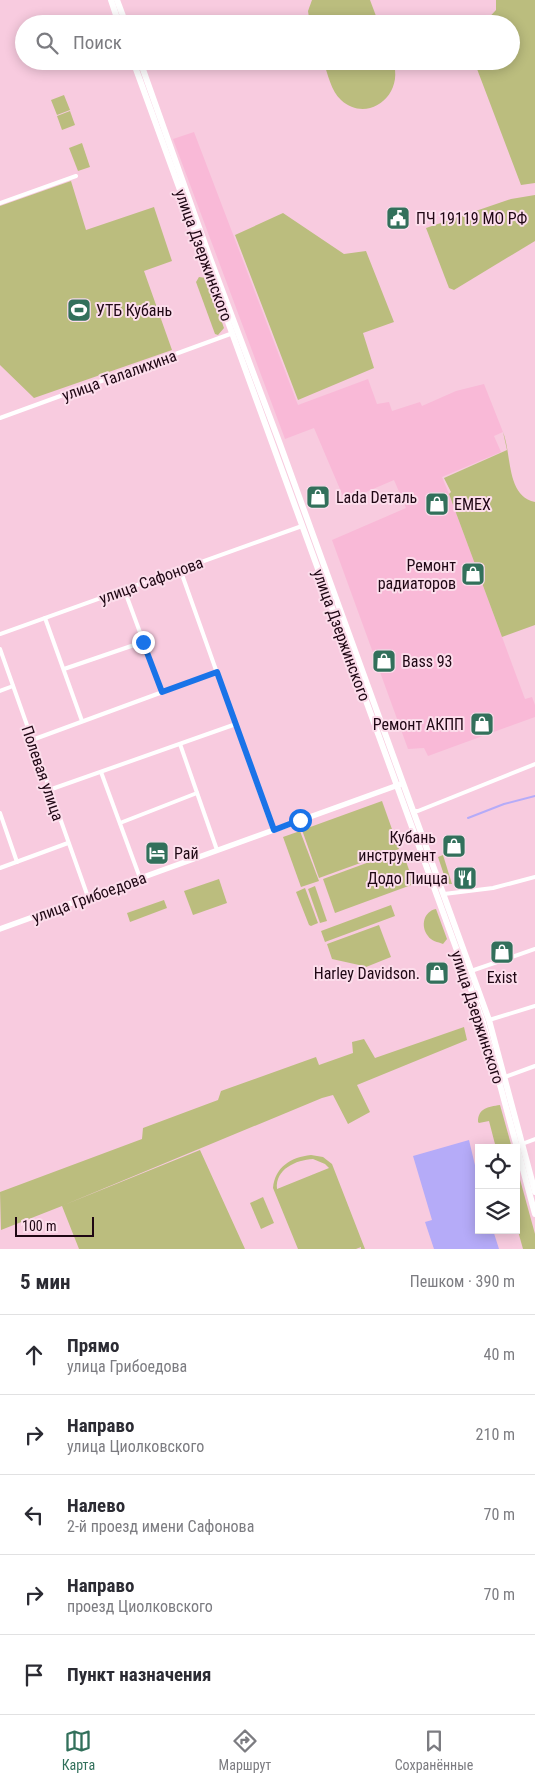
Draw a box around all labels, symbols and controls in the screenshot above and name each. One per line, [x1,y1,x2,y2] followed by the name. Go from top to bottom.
[15,15,520,70] search box
[33,29,61,57] icon: search
[73,31,122,54] text: Поиск
[171,187,236,324] street label: улица Дзержинского
[385,205,411,231] public building icon: ПЧ 19119 МО РФ
[416,209,528,228] place label: ПЧ 19119 МО РФ
[66,297,92,323] sports icon: УТБ Кубань
[96,301,172,320] place label: УТБ Кубань
[59,346,179,405] street label: улица Талалихина
[305,484,331,510] shop icon: Lada Dеталь
[336,488,417,507] place label: Lada Dеталь
[424,491,450,517] shop icon: EMEX
[454,495,491,514] place label: EMEX
[97,553,206,608] street label: улица Сафонова
[378,556,456,593] place label: Ремонт радиаторов
[460,561,486,587] shop icon: Ремонт радиаторов
[309,567,374,704] street label: улица Дзержинского
[132,631,155,654] route end
[371,648,397,674] shop icon: Bass 93
[402,652,452,671] place label: Bass 93
[469,711,495,737] shop icon: Ремонт АКПП
[373,715,464,734] place label: Ремонт АКПП
[17,723,68,823] street label: Полевая улица
[289,809,312,832] route start
[358,828,436,865] place label: Кубань инструмент
[441,833,467,859] shop icon: Кубань инструмент
[144,840,170,866] hotel icon: Рай
[174,844,199,863] place label: Рай
[452,865,478,891] restaurant icon: Додо Пицца
[29,868,149,927] street label: улица Грибоедова
[367,869,448,888] place label: Додо Пицца
[489,939,515,965] shop icon: Exist
[447,948,508,1086] street label: улица Дзержинского
[424,960,450,986] shop icon: Harley Davidson.
[314,964,420,983] place label: Harley Davidson.
[487,968,518,987] place label: Exist
[475,1144,520,1234] map controls
[475,1144,520,1189] button: locate
[475,1189,520,1234] button: layers
[15,1214,94,1237] scale bar
[22,1218,57,1234] text: 100 m
[20,1270,70,1294] text: 5 мин
[410,1272,515,1291] text: Пешком · 390 m
[67,1334,120,1357] text: Прямо
[20,1341,48,1369] icon: ahead
[483,1345,515,1364] text: 40 m
[67,1357,187,1376] text: улица Грибоедова
[67,1414,134,1437] text: Направо
[20,1421,48,1449] icon: right
[476,1425,515,1444] text: 210 m
[67,1437,204,1456] text: улица Циолковского
[67,1494,125,1517] text: Налево
[20,1501,48,1529] icon: left
[483,1505,515,1524] text: 70 m
[67,1517,254,1536] text: 2-й проезд имени Сафонова
[67,1574,134,1597] text: Направо
[20,1581,48,1609] icon: right
[483,1585,515,1604] text: 70 m
[67,1597,213,1616] text: проезд Циолковского
[20,1661,48,1689] icon: arrive
[67,1663,211,1686] text: Пункт назначения
[62,1727,95,1773] tab: Карта
[219,1727,271,1773] tab: Маршрут
[395,1727,473,1773] tab: Сохранённые

